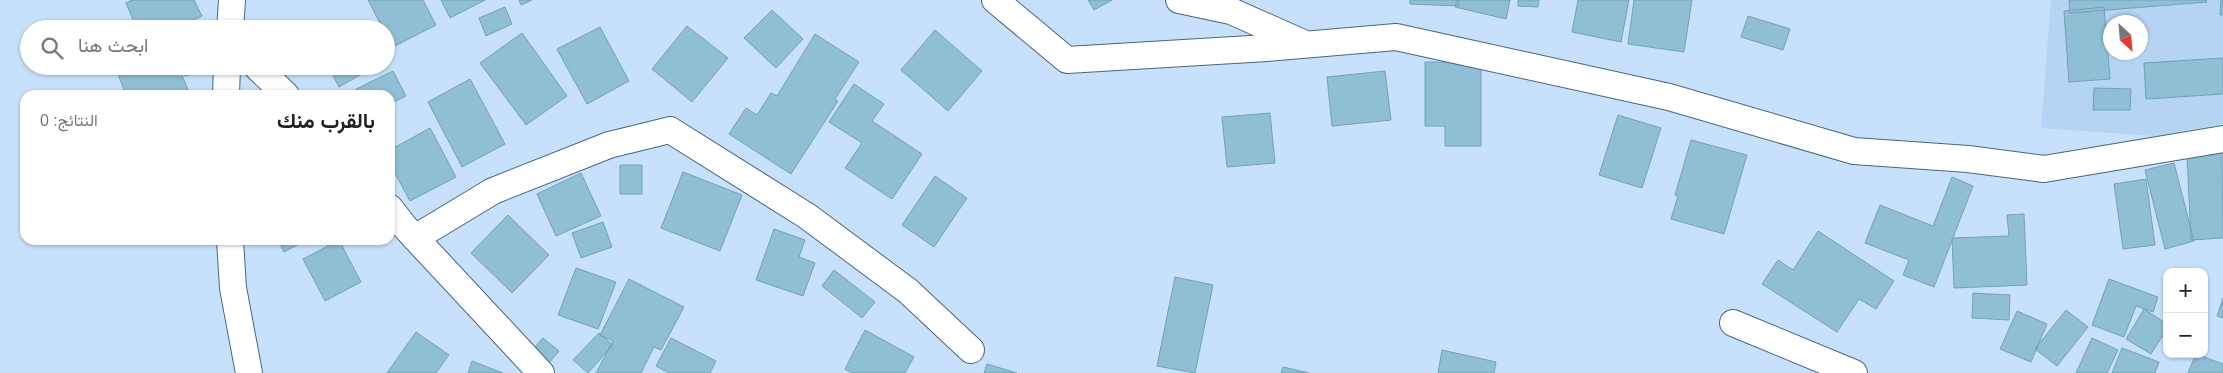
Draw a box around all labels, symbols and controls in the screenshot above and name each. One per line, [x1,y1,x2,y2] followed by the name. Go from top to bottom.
[2103,15,2148,60] north arrow
[20,20,395,75] search box
[38,34,66,62] icon: search
[78,35,148,56] text: ابحث هنا
[277,109,375,132] text: بالقرب منك
[40,112,98,129] text: النتائج: 0
[2163,268,2208,358] map controls
[2163,268,2208,313] button: +
[2163,313,2208,358] button: −

